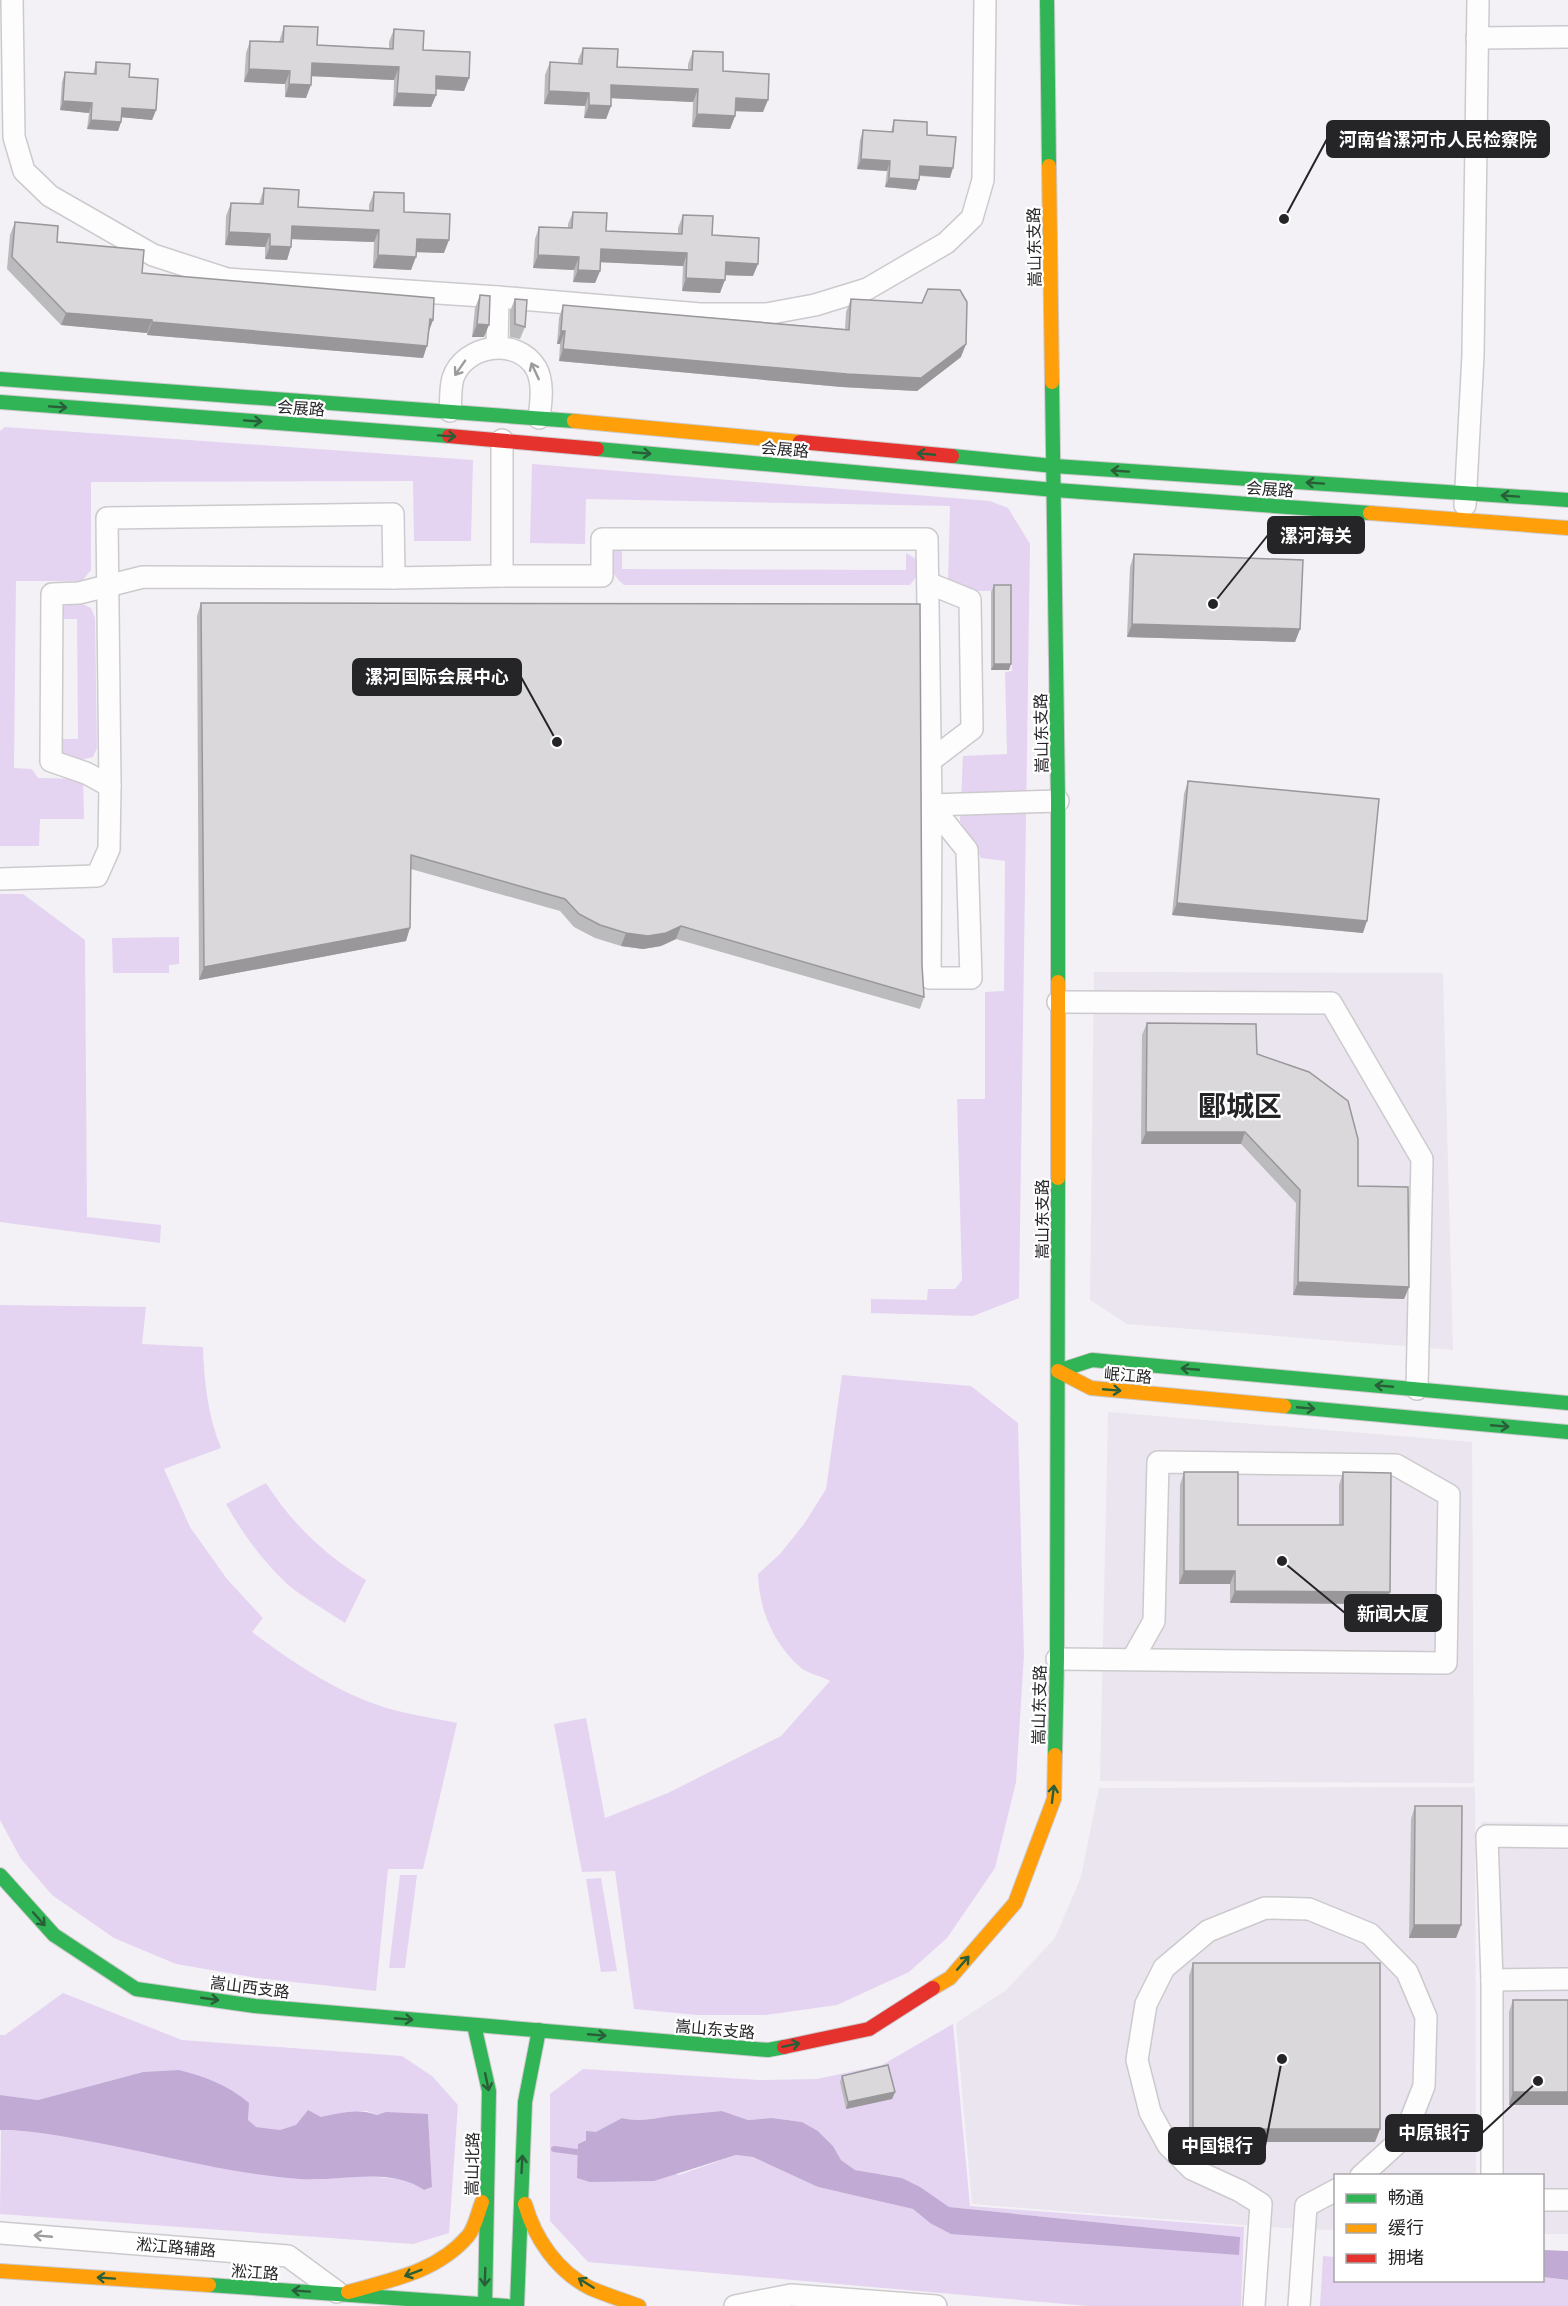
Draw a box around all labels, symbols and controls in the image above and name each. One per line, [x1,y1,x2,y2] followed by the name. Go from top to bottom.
[1327,121,1549,157] callout: 河南省漯河市人民检察院
[1339,126,1537,153] text: 河南省漯河市人民检察院
[1021,207,1047,287] street label: 嵩山东支路
[454,360,466,376] one-way arrow
[529,362,541,380] one-way arrow
[276,394,326,422] street label: 会展路
[48,402,68,413] one-way arrow
[242,416,262,427] one-way arrow
[437,431,457,442] one-way arrow
[760,435,810,463] street label: 会展路
[631,448,651,459] one-way arrow
[917,448,937,459] one-way arrow
[1111,465,1131,476] one-way arrow
[1245,475,1295,503] street label: 会展路
[1306,478,1326,489] one-way arrow
[1500,491,1520,502] one-way arrow
[1268,517,1364,553] callout: 漯河海关
[1280,522,1352,549] text: 漯河海关
[353,659,521,695] callout: 漯河国际会展中心
[365,663,509,690] text: 漯河国际会展中心
[1028,693,1054,773] street label: 嵩山东支路
[1198,1084,1282,1127] district label: 郾城区
[1030,1179,1054,1259] street label: 嵩山东支路
[1103,1361,1153,1389] street label: 岷江路
[1181,1363,1201,1374] one-way arrow
[1375,1380,1395,1391] one-way arrow
[1101,1385,1121,1396] one-way arrow
[1296,1403,1316,1414] one-way arrow
[1490,1421,1510,1432] one-way arrow
[1345,1595,1441,1631] callout: 新闻大厦
[1357,1600,1429,1627] text: 新闻大厦
[1026,1665,1052,1745] street label: 嵩山东支路
[1048,1785,1059,1805] one-way arrow
[32,1911,46,1926] one-way arrow
[956,1956,970,1971] one-way arrow
[209,1970,291,2004] street label: 嵩山西支路
[200,1994,219,2005] one-way arrow
[393,2014,413,2025] one-way arrow
[674,2014,756,2044] street label: 嵩山东支路
[586,2030,606,2041] one-way arrow
[781,2039,800,2050] one-way arrow
[482,2072,493,2091] one-way arrow
[1386,2115,1482,2151] callout: 中原银行
[1398,2119,1470,2146] text: 中原银行
[1169,2128,1265,2164] callout: 中国银行
[459,2132,485,2196] street label: 嵩山北路
[1181,2132,1253,2159] text: 中国银行
[516,2154,528,2174] one-way arrow
[1334,2174,1544,2282] legend
[1388,2184,1424,2211] text: 畅通
[1388,2214,1424,2241] text: 缓行
[33,2230,53,2241] one-way arrow
[135,2232,217,2262] street label: 淞江路辅路
[1388,2244,1424,2271] text: 拥堵
[230,2258,280,2286] street label: 淞江路
[480,2266,491,2286] one-way arrow
[404,2268,423,2279] one-way arrow
[97,2272,117,2283] one-way arrow
[577,2276,594,2289] one-way arrow
[291,2286,311,2297] one-way arrow

